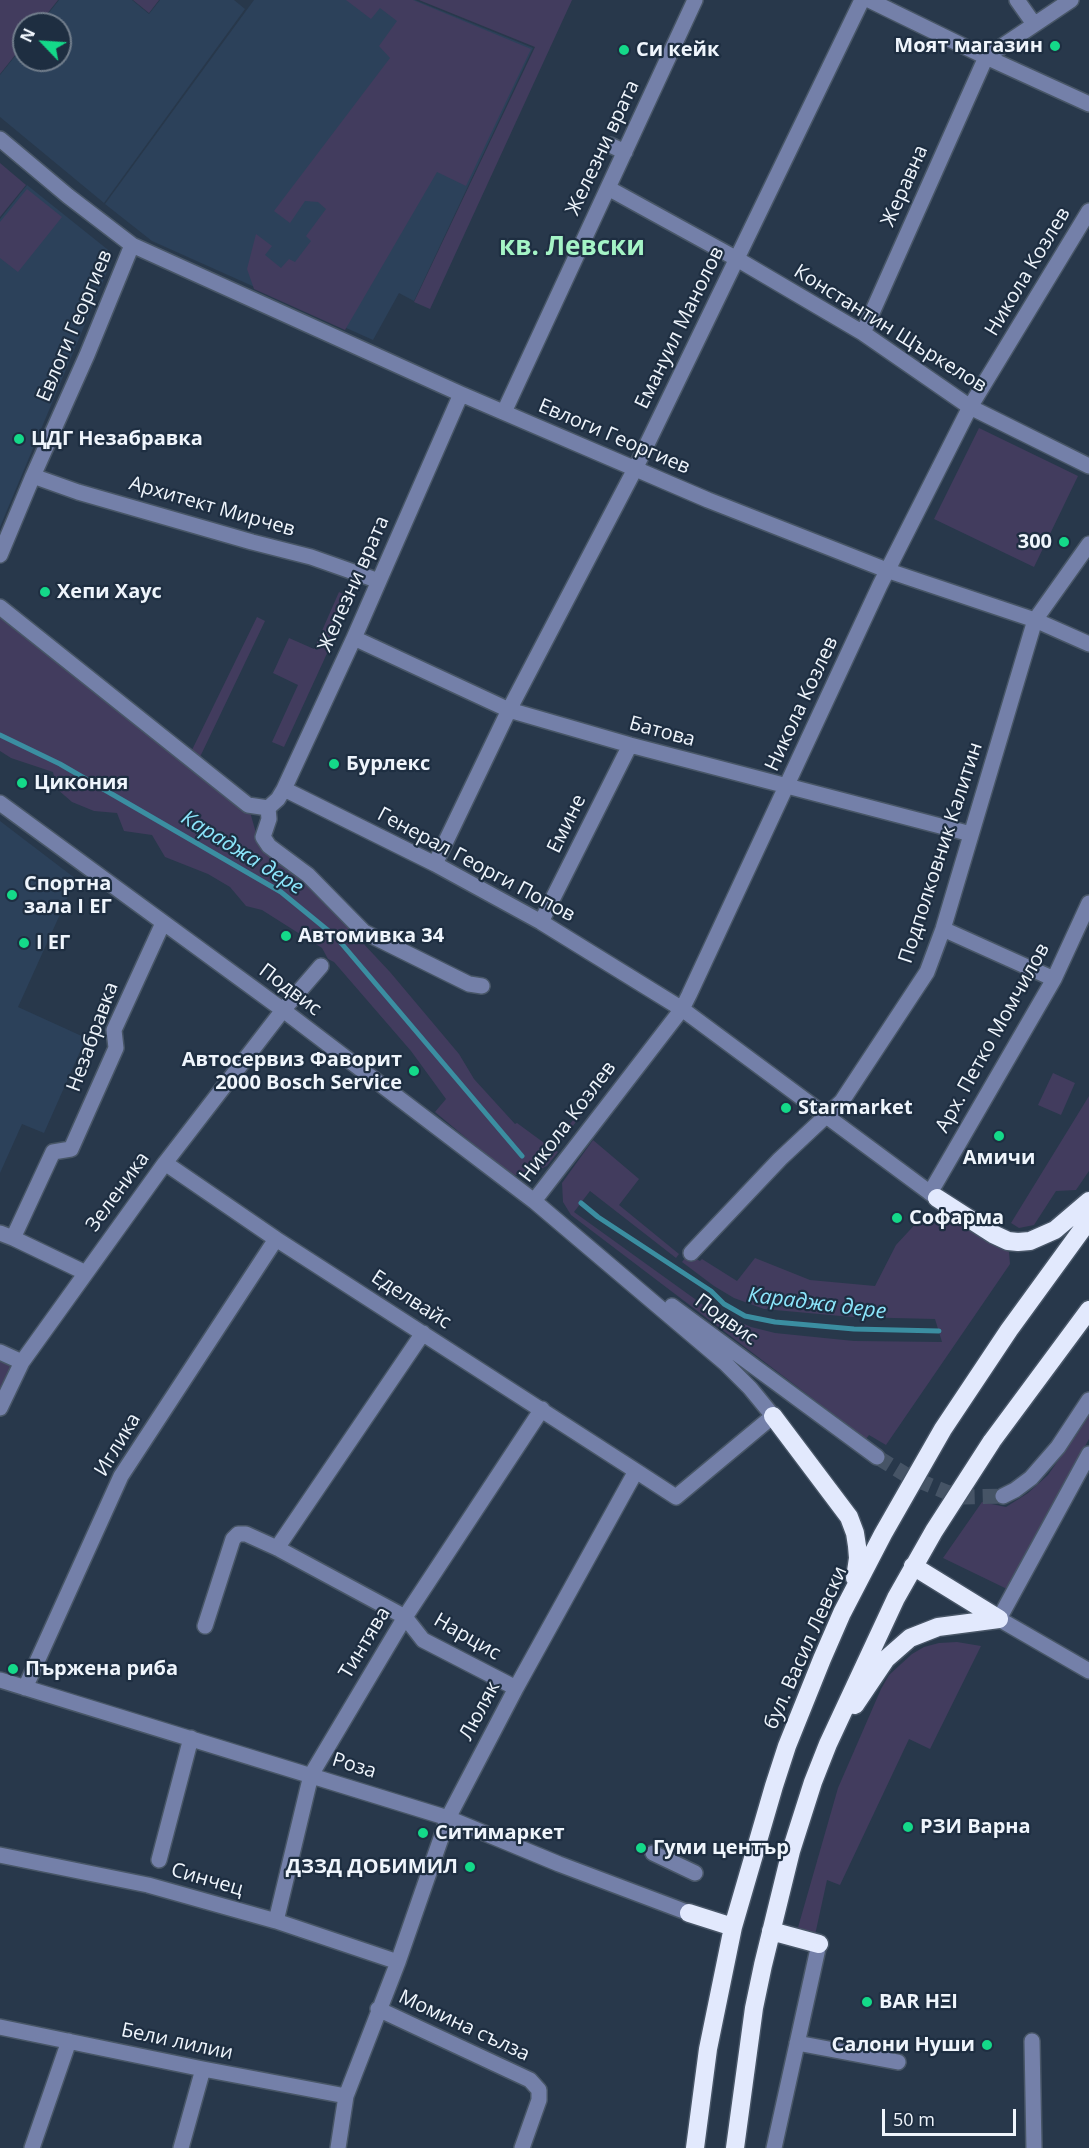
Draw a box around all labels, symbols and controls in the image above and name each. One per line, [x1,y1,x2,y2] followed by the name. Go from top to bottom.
[12,12,72,72] north arrow
[15,25,40,46] text: N
[894,34,1043,58] place label: Моят магазин
[636,38,719,62] place label: Си кейк
[1048,39,1062,53] marker: Моят магазин
[617,43,631,57] marker: Си кейк
[561,77,645,219] street label: Железни врата
[876,142,934,230] street label: Жеравна
[980,203,1076,341] street label: Никола Козлев
[499,232,645,264] district label: кв. Левски
[630,243,730,413] street label: Емануил Манолов
[32,246,118,406] street label: Евлоги Георгиев
[789,260,991,398] street label: Константин Щъркелов
[534,394,694,480] street label: Евлоги Георгиев
[31,427,203,451] place label: ЦДГ Незабравка
[12,432,26,446] marker: ЦДГ Незабравка
[126,472,298,542] street label: Архитект Мирчев
[313,512,395,656] street label: Железни врата
[1018,530,1052,554] place label: 300
[1057,535,1071,549] marker: 300
[57,580,162,604] place label: Хепи Хаус
[38,585,52,599] marker: Хепи Хаус
[760,633,844,775] street label: Никола Козлев
[626,712,698,752] street label: Батова
[894,739,988,967] street label: Подполковник Калитин
[346,752,430,776] place label: Бурлекс
[327,757,341,771] marker: Бурлекс
[34,771,128,795] place label: Цикония
[15,776,29,790] marker: Цикония
[543,791,591,857] street label: Емине
[373,803,579,927] street label: Генерал Георги Попов
[176,805,308,901] water label: Караджа дере
[24,872,112,919] place label: Спортна зала I ЕГ
[5,888,19,902] marker: Спортна зала I ЕГ
[298,924,444,948] place label: Автомивка 34
[279,929,293,943] marker: Автомивка 34
[36,931,70,955] place label: I ЕГ
[17,936,31,950] marker: I ЕГ
[931,939,1055,1137] street label: Арх. Петко Момчилов
[254,959,326,1021] street label: Подвис
[62,979,124,1095] street label: Незабравка
[182,1048,402,1095] place label: Автосервиз Фаворит 2000 Bosch Service
[515,1057,621,1187] street label: Никола Козлев
[407,1064,421,1078] marker: Автосервиз Фаворит 2000 Bosch Service
[798,1096,913,1120] place label: Starmarket
[779,1101,793,1115] marker: Starmarket
[992,1129,1006,1143] marker: Амичи
[963,1146,1035,1170] place label: Амичи
[81,1148,155,1236] street label: Зеленика
[909,1206,1004,1230] place label: Софарма
[890,1211,904,1225] marker: Софарма
[367,1265,455,1335] street label: Еделвайс
[746,1283,888,1325] water label: Караджа дере
[690,1289,762,1351] street label: Подвис
[90,1409,146,1481] street label: Иглика
[759,1563,853,1733] street label: бул. Васил Левски
[334,1603,396,1683] street label: Тинтява
[429,1608,505,1666] street label: Нарцис
[25,1657,178,1681] place label: Пържена риба
[6,1662,20,1676] marker: Пържена риба
[454,1677,506,1745] street label: Люляк
[329,1748,379,1784] street label: Роза
[920,1815,1031,1839] place label: РЗИ Варна
[901,1820,915,1834] marker: РЗИ Варна
[435,1821,565,1845] place label: Ситимаркет
[416,1826,430,1840] marker: Ситимаркет
[653,1836,789,1860] place label: Гуми център
[634,1841,648,1855] marker: Гуми център
[286,1855,458,1879] place label: ДЗЗД ДОБИМИЛ
[168,1858,246,1902] street label: Синчец
[463,1860,477,1874] marker: ДЗЗД ДОБИМИЛ
[395,1985,533,2067] street label: Момина сълза
[879,1990,958,2014] place label: BAR HΞI
[860,1995,874,2009] marker: BAR HΞI
[119,2018,235,2066] street label: Бели лилии
[832,2033,975,2057] place label: Салони Нуши
[980,2038,994,2052] marker: Салони Нуши
[885,2097,1018,2135] scale bar
[893,2107,935,2131] text: 50 m

